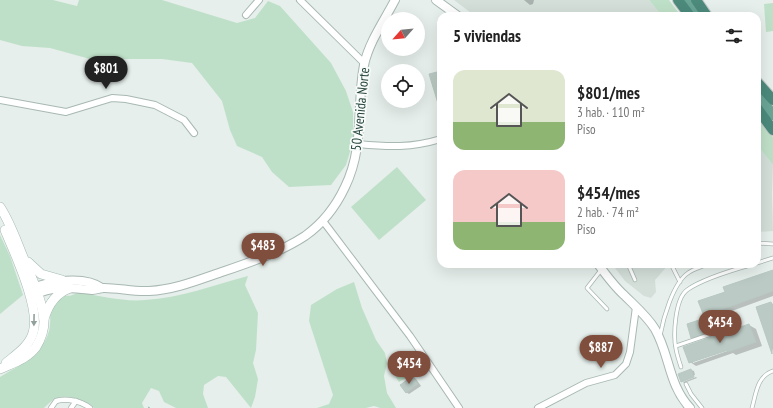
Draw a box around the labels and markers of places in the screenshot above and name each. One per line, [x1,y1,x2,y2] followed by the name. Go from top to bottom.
[82,56,130,90] pin: $801
[239,233,287,267] pin: $483
[696,310,744,344] pin: $454
[577,335,625,369] pin: $887
[385,351,433,385] pin: $454

